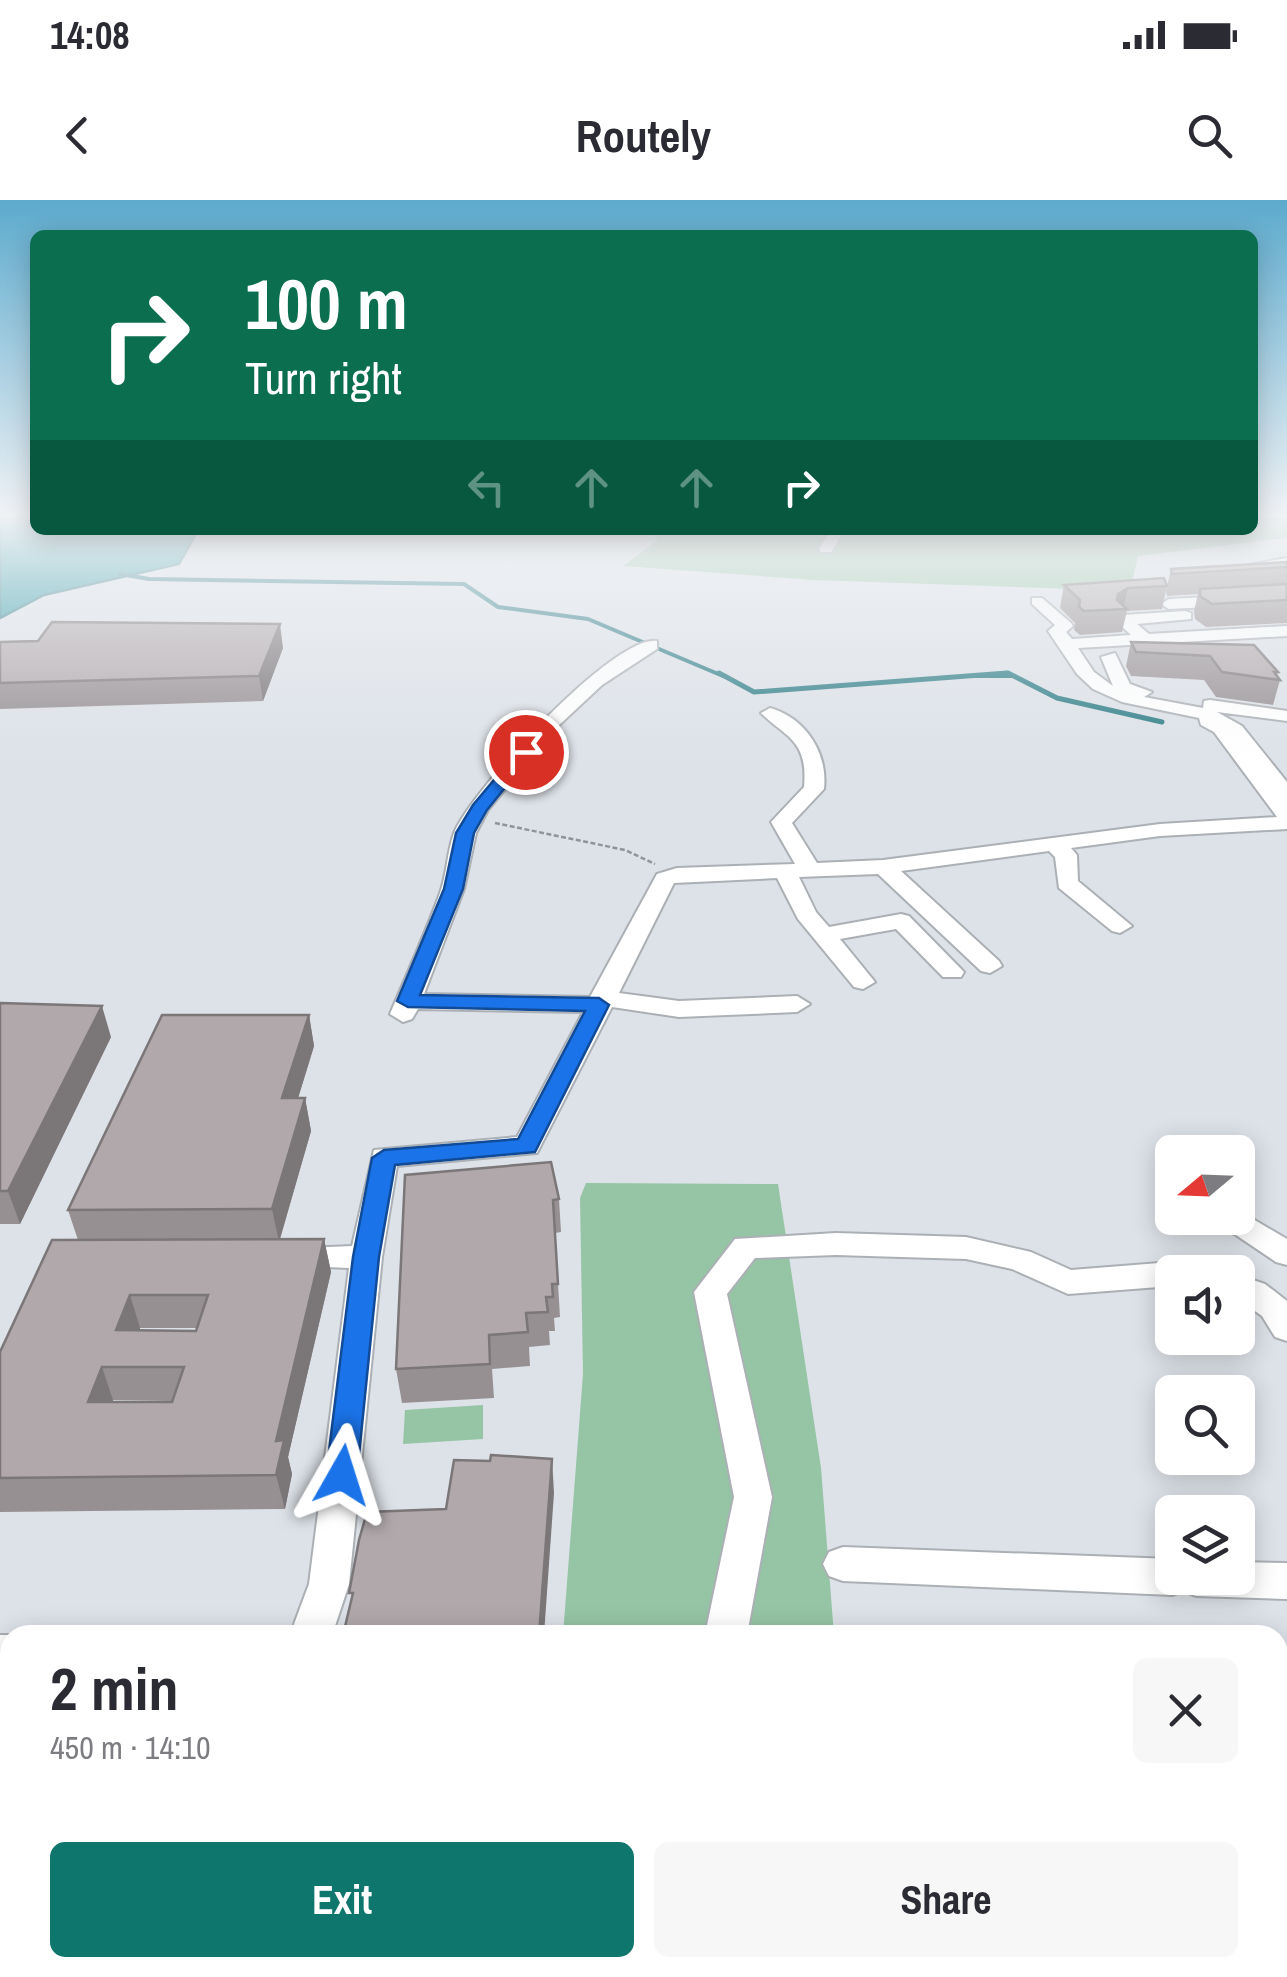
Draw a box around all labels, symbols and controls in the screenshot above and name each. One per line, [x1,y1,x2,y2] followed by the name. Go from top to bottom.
[50,10,130,61] text: 14:08
[576,105,711,166] text: Routely
[50,108,105,163] icon: back
[1182,108,1237,163] icon: search
[245,257,408,351] text: 100 m
[80,270,210,400] icon: right
[245,347,402,408] text: Turn right
[459,460,514,515] icon: left
[564,460,619,515] icon: ahead
[669,460,724,515] icon: ahead
[774,460,829,515] icon: right
[484,710,569,795] pin
[499,725,554,780] icon: arrive
[1155,1135,1255,1235] north arrow
[1155,1135,1255,1595] map controls
[1155,1255,1255,1355] button: sound
[1155,1375,1255,1475] button: search
[290,1423,394,1527] position arrow
[1155,1495,1255,1595] button: layers
[50,1648,179,1729] text: 2 min
[1133,1658,1238,1763] button: close
[50,1726,210,1769] text: 450 m · 14:10
[50,1842,634,1957] button: Exit
[654,1842,1238,1957] button: Share

